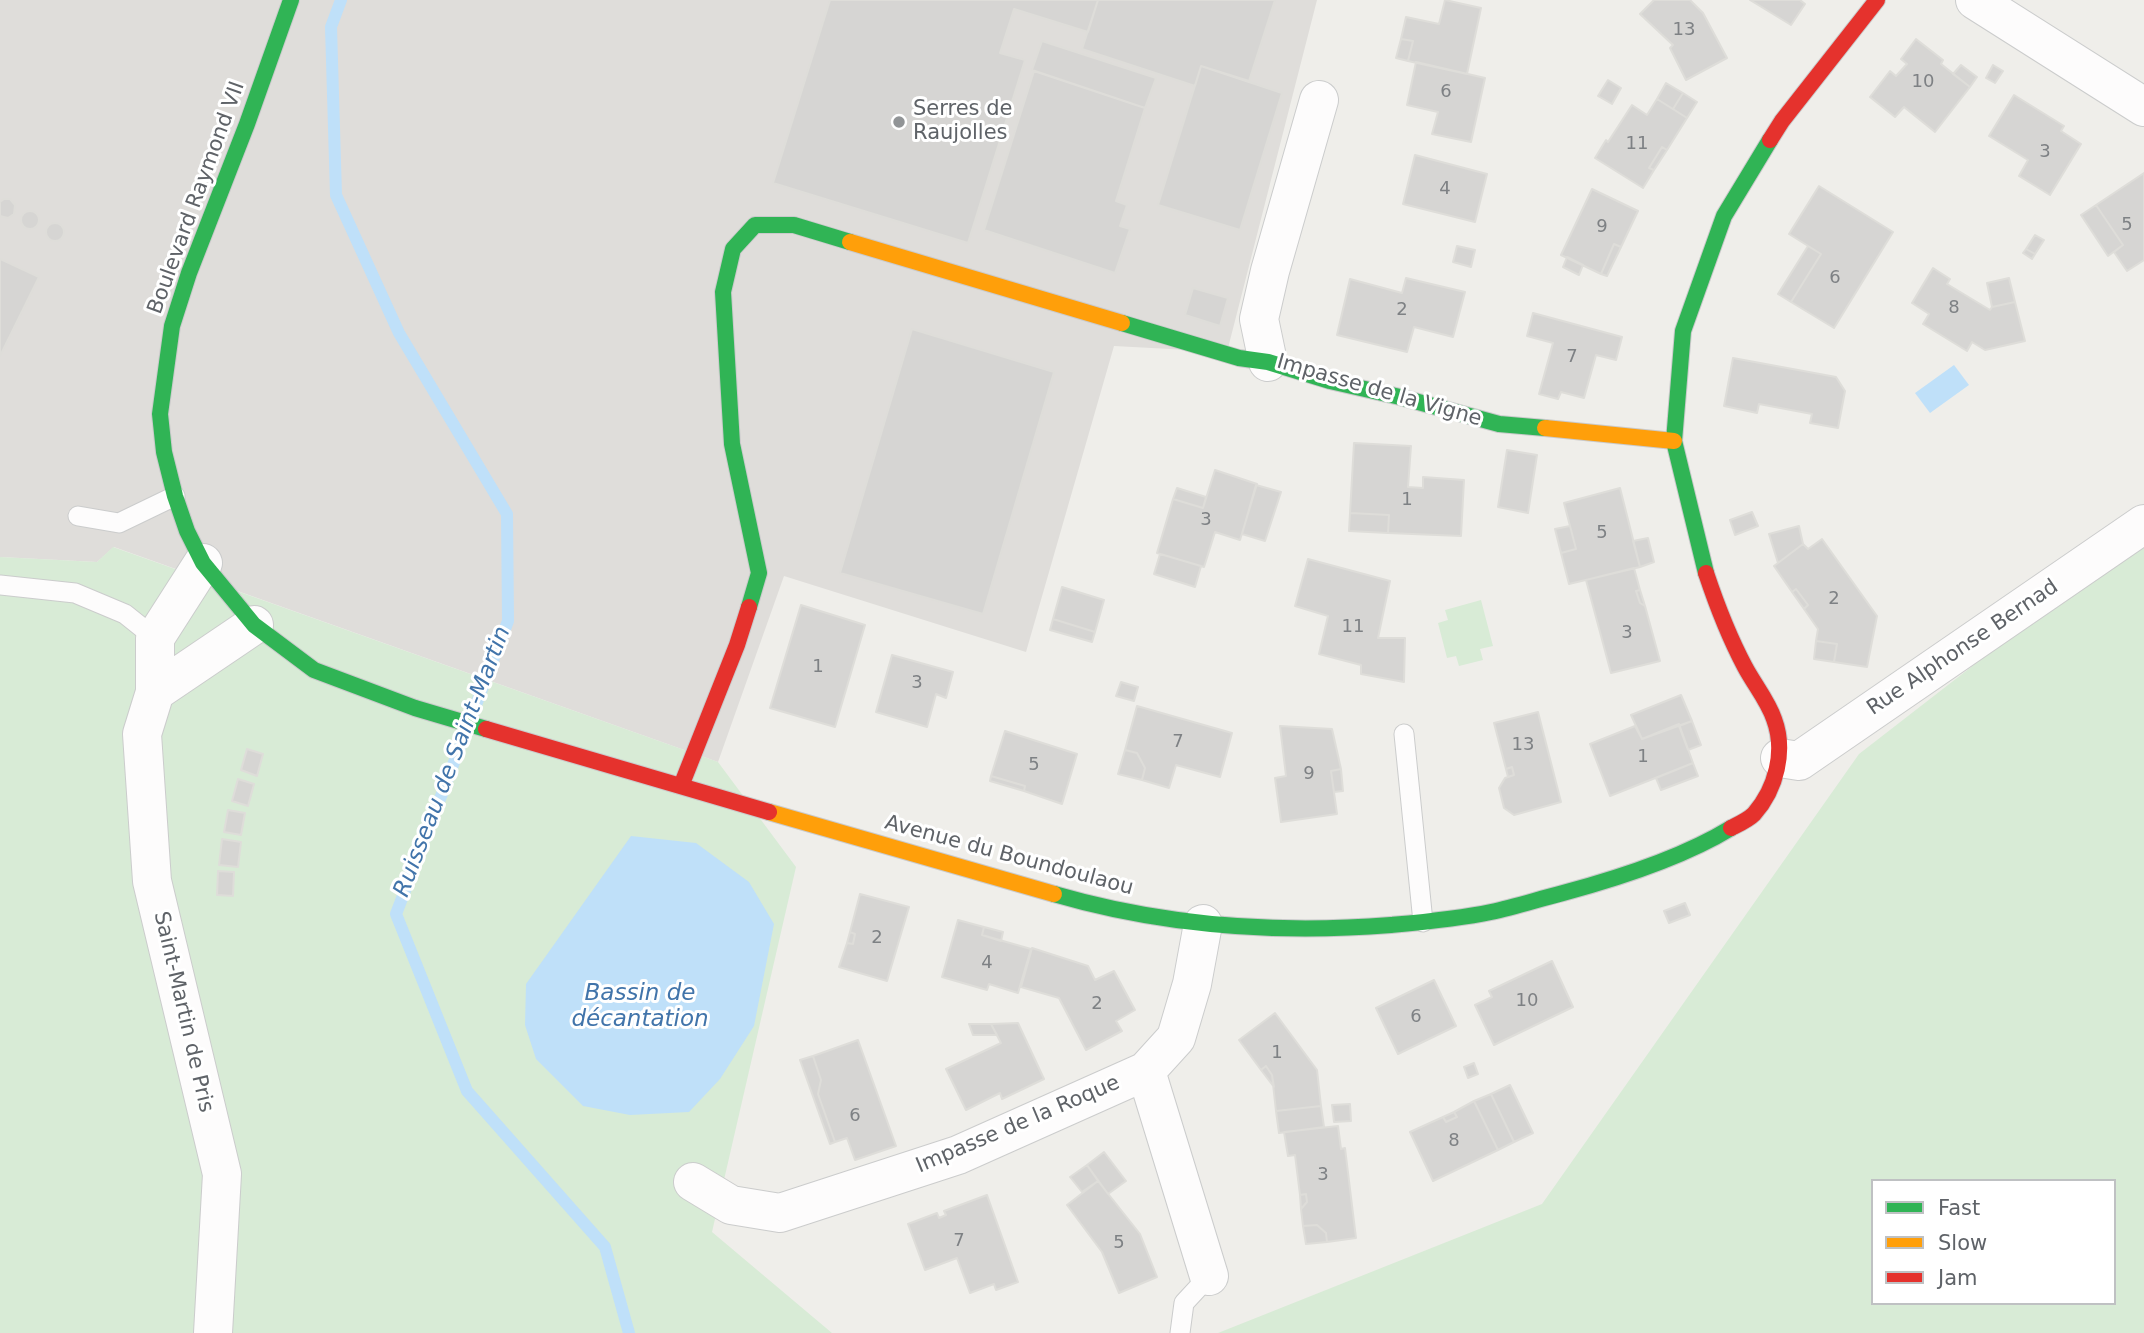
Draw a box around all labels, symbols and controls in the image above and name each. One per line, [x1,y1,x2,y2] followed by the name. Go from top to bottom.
[1673,19,1695,41] house number: 13
[1912,71,1934,93] house number: 10
[143,78,251,318] street label: Boulevard Raymond VII
[1440,81,1452,103] house number: 6
[913,97,1012,147] place label: Serres de Raujolles
[891,114,907,130] marker: Serres de Raujolles
[1626,133,1648,155] house number: 11
[2039,141,2051,163] house number: 3
[1439,178,1451,200] house number: 4
[2121,214,2133,236] house number: 5
[1596,216,1608,238] house number: 9
[1829,267,1841,289] house number: 6
[1948,297,1960,319] house number: 8
[1396,299,1408,321] house number: 2
[1566,346,1578,368] house number: 7
[1274,350,1484,432] street label: Impasse de la Vigne
[1401,489,1413,511] house number: 1
[1200,509,1212,531] house number: 3
[1596,522,1608,544] house number: 5
[1863,575,2063,721] street label: Rue Alphonse Bernad
[1828,588,1840,610] house number: 2
[1342,616,1364,638] house number: 11
[1621,622,1633,644] house number: 3
[389,623,517,901] water label: Ruisseau de Saint-Martin
[812,656,824,678] house number: 1
[911,672,923,694] house number: 3
[1172,731,1184,753] house number: 7
[1512,734,1534,756] house number: 13
[1637,746,1649,768] house number: 1
[1028,754,1040,776] house number: 5
[1303,763,1315,785] house number: 9
[882,811,1136,901] street label: Avenue du Boundoulaou
[148,909,218,1115] street label: Saint-Martin de Pris
[871,927,883,949] house number: 2
[981,952,993,974] house number: 4
[571,980,709,1034] water label: Bassin de décantation
[1516,990,1538,1012] house number: 10
[1091,993,1103,1015] house number: 2
[1410,1006,1422,1028] house number: 6
[1271,1042,1283,1064] house number: 1
[912,1071,1124,1179] street label: Impasse de la Roque
[849,1105,861,1127] house number: 6
[1448,1130,1460,1152] house number: 8
[1317,1164,1329,1186] house number: 3
[1871,1179,2116,1305] legend
[1938,1196,1980,1220] text: Fast
[953,1230,965,1252] house number: 7
[1938,1231,1987,1255] text: Slow
[1113,1232,1125,1254] house number: 5
[1938,1266,1978,1290] text: Jam

